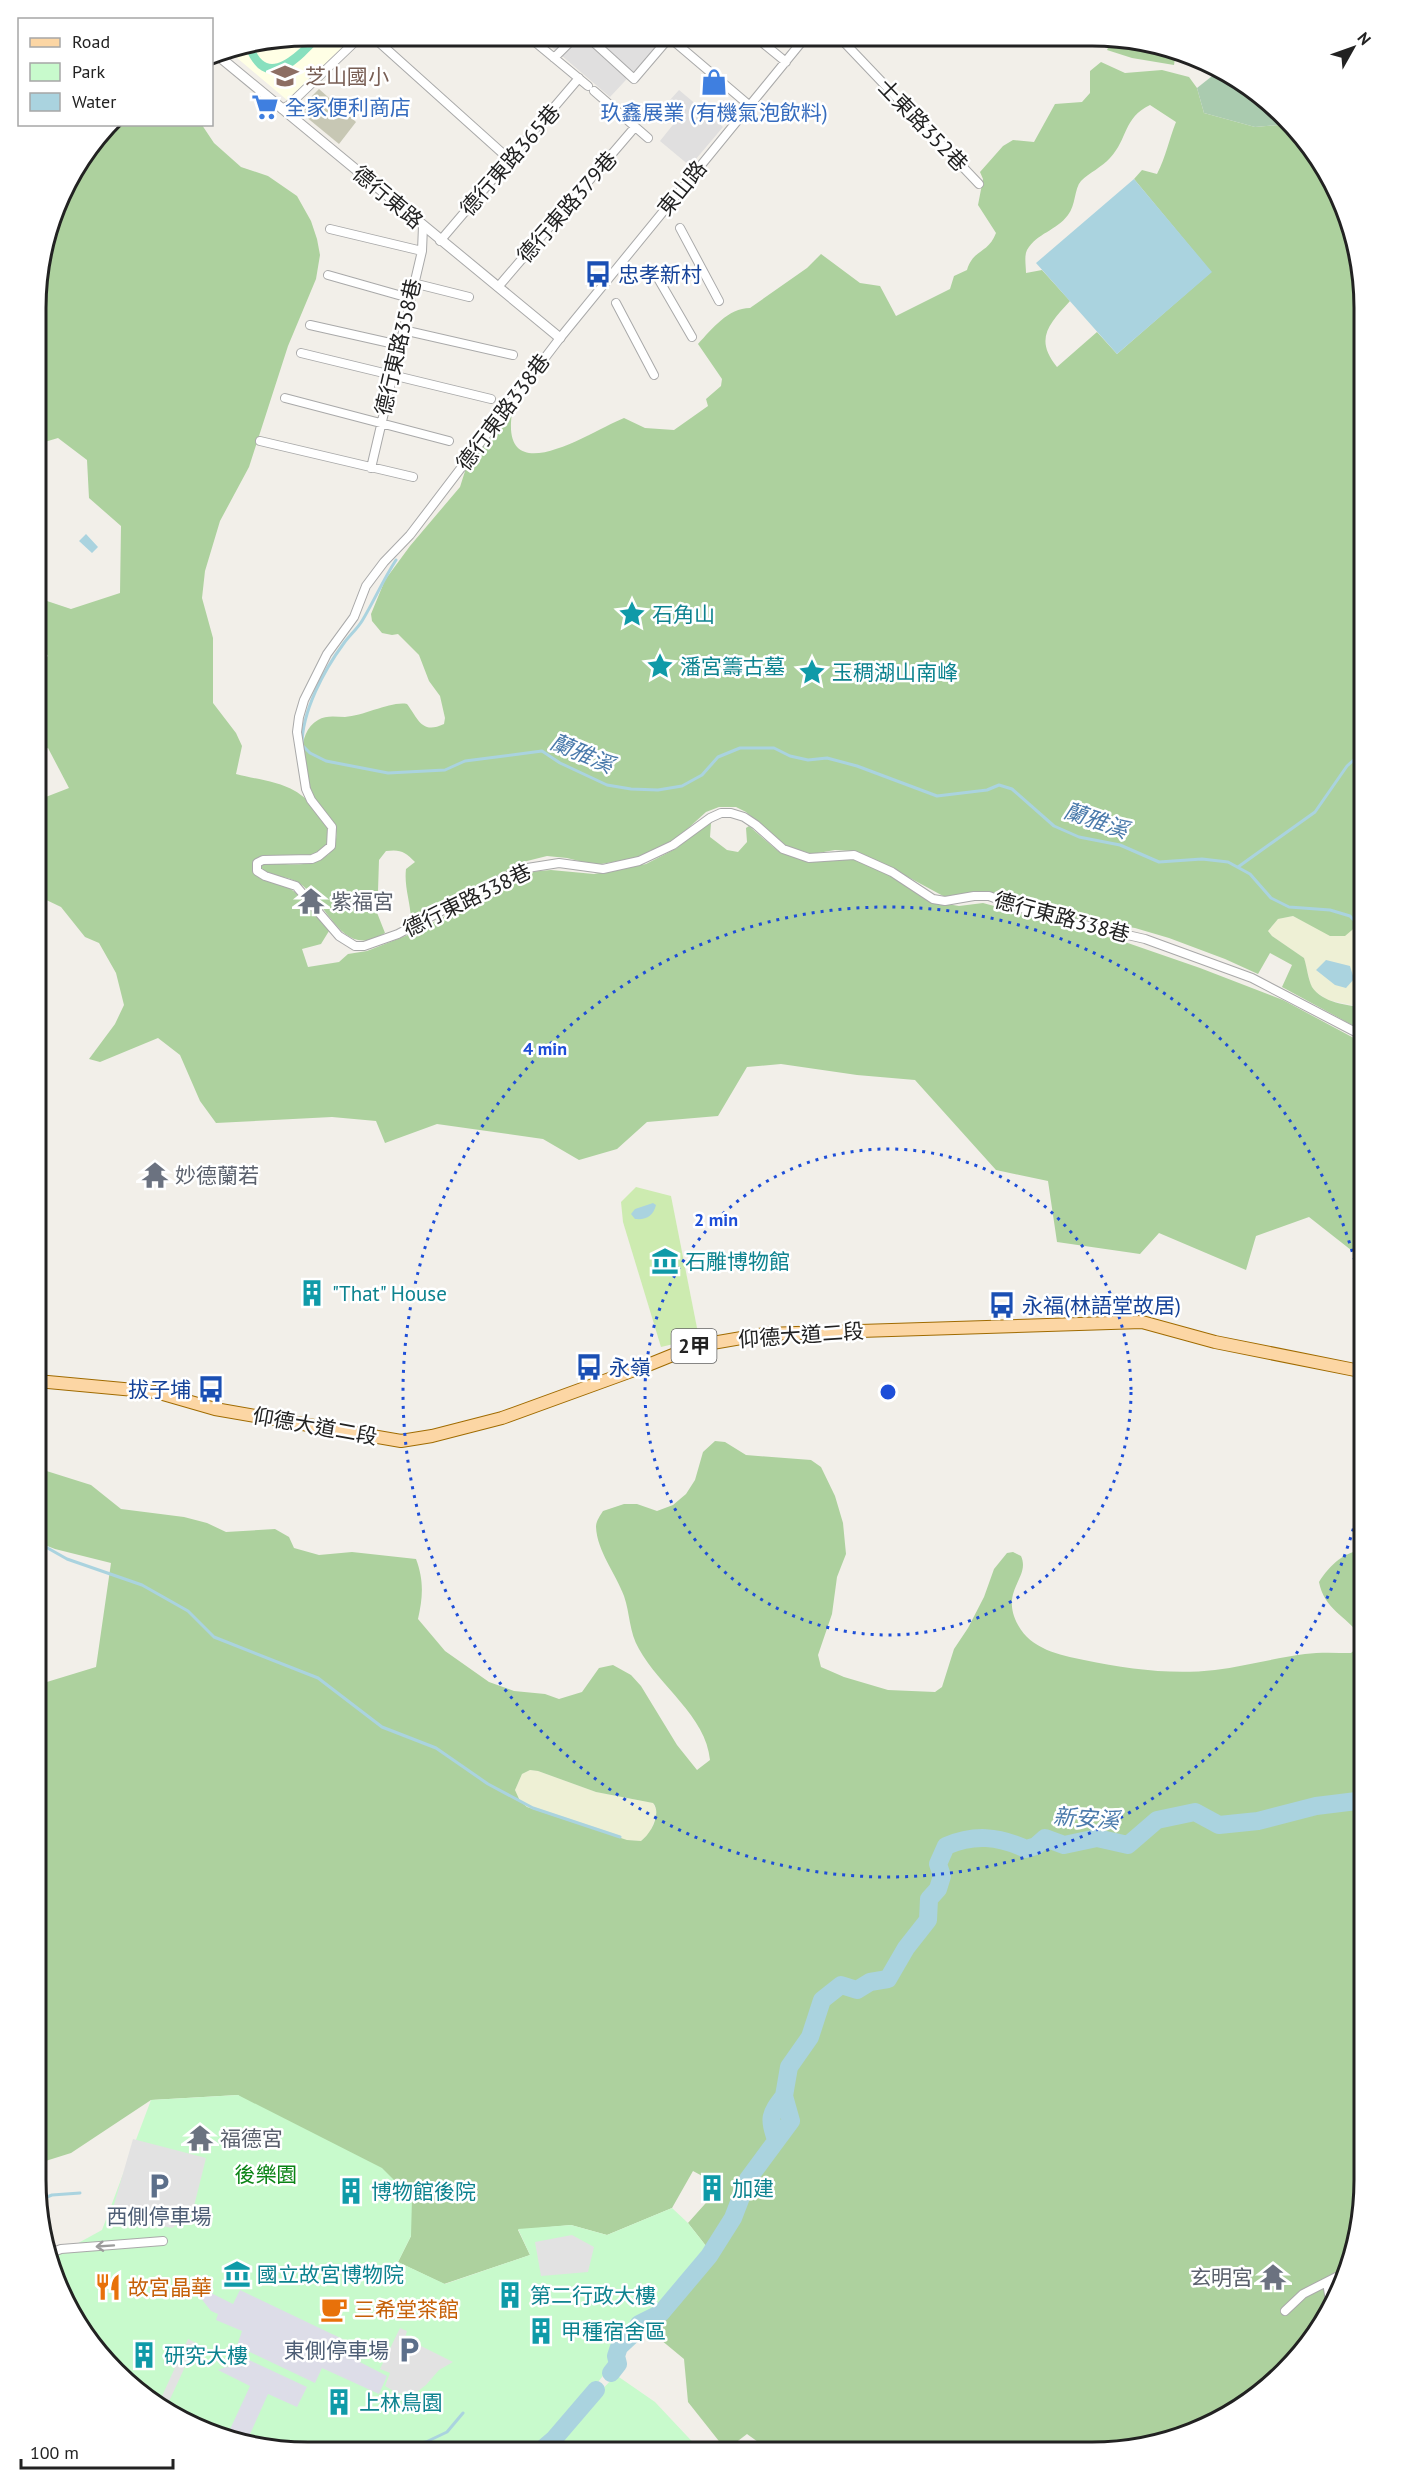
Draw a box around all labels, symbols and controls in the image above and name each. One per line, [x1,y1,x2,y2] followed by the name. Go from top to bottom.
[18,18,213,126] legend
[1323,18,1383,78] north arrow
[1353,28,1376,49] text: N
[72,30,110,53] text: Road
[72,60,105,83] text: Park
[270,61,300,91] school or university icon: 芝山國小
[305,63,389,90] place label: 芝山國小
[699,67,729,97] shop icon: 玖鑫展業 (有機氣泡飲料)
[872,73,974,177] street label: 士東路352巷
[72,90,116,113] text: Water
[250,92,280,122] supermarket icon: 全家便利商店
[285,94,411,121] place label: 全家便利商店
[454,99,566,221] street label: 德行東路365巷
[600,99,828,126] place label: 玖鑫展業 (有機氣泡飲料)
[511,146,623,268] street label: 德行東路379巷
[652,155,712,221] street label: 東山路
[347,160,429,234] street label: 德行東路
[583,259,613,289] bus stop icon: 忠孝新村
[618,261,702,288] place label: 忠孝新村
[369,276,427,418] street label: 德行東路358巷
[450,348,556,476] street label: 德行東路338巷
[617,599,647,629] place icon: 石角山
[652,601,715,628] place label: 石角山
[645,651,675,681] place icon: 潘宮籌古墓
[680,653,785,680] place label: 潘宮籌古墓
[797,657,827,687] place icon: 玉稠湖山南峰
[832,659,958,686] place label: 玉稠湖山南峰
[546,727,621,780] water label: 蘭雅溪
[1060,796,1135,845] water label: 蘭雅溪
[398,857,536,943] street label: 德行東路338巷
[296,886,326,916] temple icon: 紫福宮
[991,886,1133,948] street label: 德行東路338巷
[331,888,394,915] place label: 紫福宮
[523,1037,567,1060] text: 4 min
[140,1160,170,1190] temple icon: 妙德蘭若
[175,1162,259,1189] place label: 妙德蘭若
[694,1208,738,1231] text: 2 min
[650,1246,680,1276] museum icon: 石雕博物館
[685,1248,790,1275] place label: 石雕博物館
[297,1278,327,1308] building icon: "That" House
[332,1280,447,1307] place label: "That" House
[987,1290,1017,1320] bus stop icon: 永福(林語堂故居)
[1022,1292,1181,1319] place label: 永福(林語堂故居)
[737,1317,865,1353] street label: 仰德大道二段
[672,1329,716,1363] road number: 2甲
[574,1352,604,1382] bus stop icon: 永嶺
[609,1354,651,1381] place label: 永嶺
[196,1374,226,1404] bus stop icon: 拔子埔
[128,1376,191,1403] place label: 拔子埔
[878,1382,898,1402] centre of rings
[251,1402,379,1450] street label: 仰德大道二段
[1052,1802,1123,1834] water label: 新安溪
[185,2123,215,2153] temple icon: 福德宮
[220,2125,283,2152] place label: 福德宮
[235,2161,298,2188] park label: 後樂園
[144,2171,174,2201] parking icon: 西側停車場
[697,2173,727,2203] building icon: 加建
[732,2175,774,2202] place label: 加建
[336,2176,366,2206] building icon: 博物館後院
[371,2178,476,2205] place label: 博物館後院
[107,2203,212,2230] place label: 西側停車場
[95,2240,115,2251] one-way arrow
[222,2259,252,2289] museum icon: 國立故宮博物院
[257,2261,404,2288] place label: 國立故宮博物院
[1258,2262,1288,2292] temple icon: 玄明宮
[1190,2264,1253,2291] place label: 玄明宮
[93,2272,123,2302] restaurant icon: 故宮晶華
[128,2274,212,2301] place label: 故宮晶華
[495,2280,525,2310] building icon: 第二行政大樓
[530,2282,656,2309] place label: 第二行政大樓
[319,2294,349,2324] cafe icon: 三希堂茶館
[354,2296,459,2323] place label: 三希堂茶館
[526,2316,556,2346] building icon: 甲種宿舍區
[561,2318,666,2345] place label: 甲種宿舍區
[394,2335,424,2365] parking icon: 東側停車場
[284,2337,389,2364] place label: 東側停車場
[129,2340,159,2370] building icon: 研究大樓
[164,2342,248,2369] place label: 研究大樓
[324,2387,354,2417] building icon: 上林鳥園
[359,2389,443,2416] place label: 上林鳥園
[21,2432,172,2470] scale bar
[30,2441,79,2464] text: 100 m

